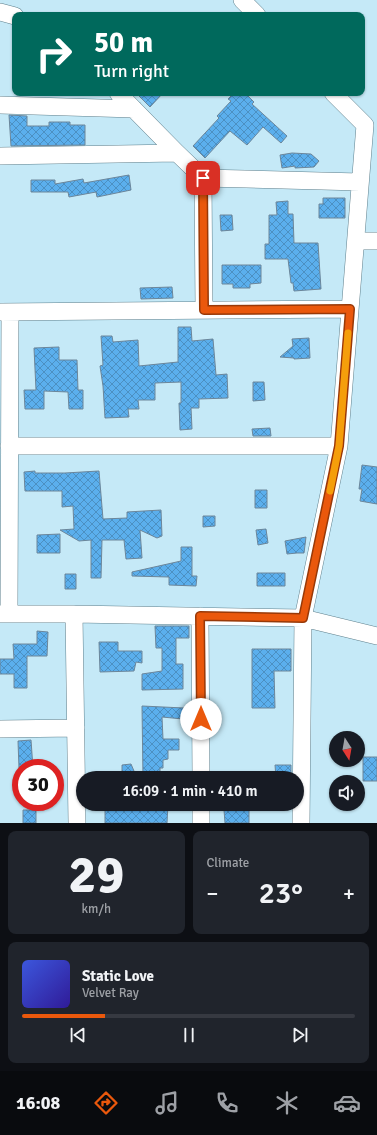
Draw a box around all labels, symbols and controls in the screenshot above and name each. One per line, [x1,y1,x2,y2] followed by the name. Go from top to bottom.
[94,26,153,60] text: 50 m
[28,28,80,80] icon: right
[94,60,169,82] text: Turn right
[186,161,220,195] pin
[192,167,214,189] icon: arrive
[180,698,222,740] position arrow
[329,731,365,767] north arrow
[329,731,365,811] map controls
[12,759,64,811] speed limit sign: 30
[329,775,365,811] button: sound
[123,782,257,800] text: 16:09 · 1 min · 410 m
[68,843,124,907] text: 29
[207,855,249,871] text: Climate
[259,875,303,912] text: 23°
[207,880,218,907] text: −
[343,880,355,907] text: +
[82,901,111,917] text: km/h
[82,967,154,985] text: Static Love
[82,985,139,1001] text: Velvet Ray
[67,1024,89,1046] icon: previous
[178,1024,200,1046] icon: pause
[289,1024,311,1046] icon: next
[92,1089,120,1117] icon: directions
[153,1089,181,1117] icon: music
[213,1089,241,1117] icon: phone
[273,1089,301,1117] icon: climate
[333,1089,361,1117] icon: car
[16,1092,60,1114] text: 16:08

